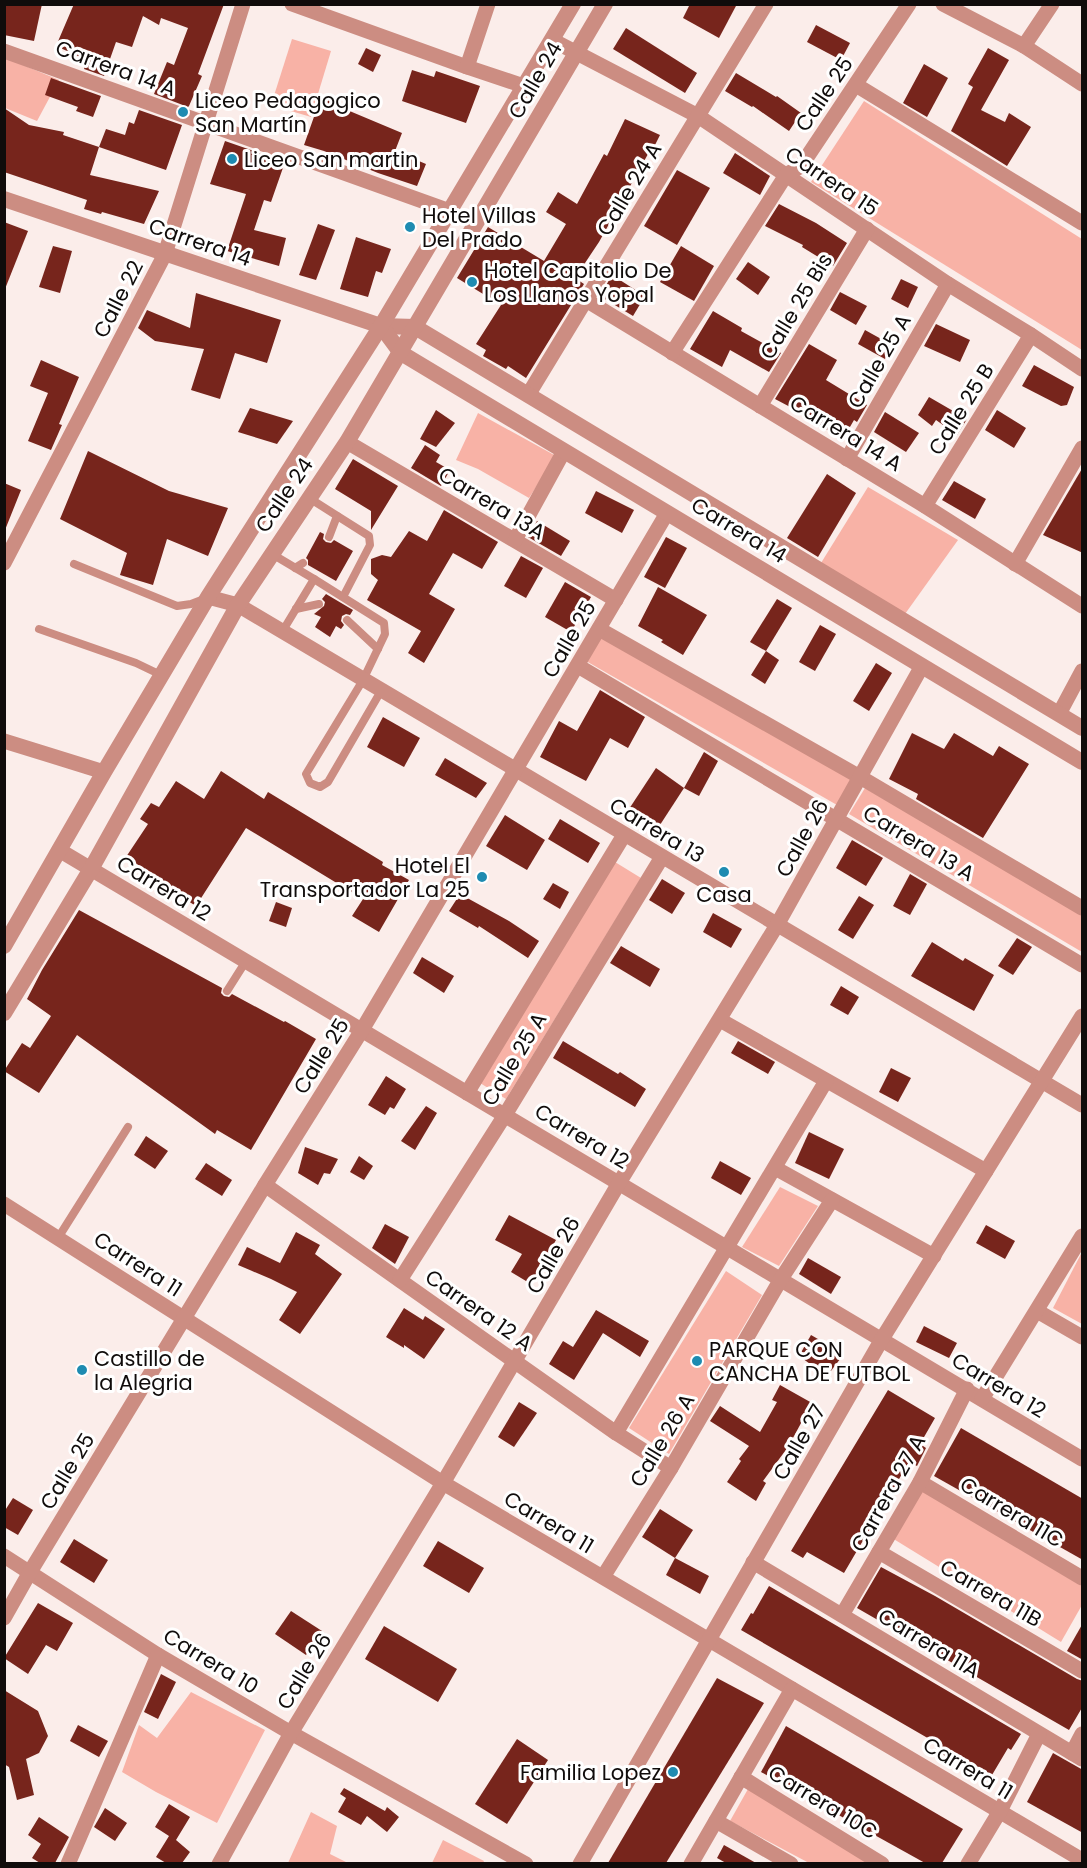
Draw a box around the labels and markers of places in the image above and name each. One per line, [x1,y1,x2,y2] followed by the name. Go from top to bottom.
[195,86,381,139] place label: Liceo Pedagogico San Martín
[176,105,190,119] marker: Liceo Pedagogico San Martín
[244,145,419,174] place label: Liceo San martin
[225,152,239,166] marker: Liceo San martin
[422,201,536,254] place label: Hotel Villas Del Prado
[403,220,417,234] marker: Hotel Villas Del Prado
[484,256,672,309] place label: Hotel Capitolio De Los Llanos Yopal
[465,275,479,289] marker: Hotel Capitolio De Los Llanos Yopal
[260,851,470,904] place label: Hotel El Transportador La 25
[717,865,731,879] marker: Casa
[475,870,489,884] marker: Hotel El Transportador La 25
[696,880,752,909] place label: Casa
[709,1335,910,1388] place label: PARQUE CON CANCHA DE FUTBOL
[94,1344,205,1397] place label: Castillo de la Alegria
[690,1354,704,1368] marker: PARQUE CON CANCHA DE FUTBOL
[75,1363,89,1377] marker: Castillo de la Alegria
[520,1758,661,1787] place label: Familia Lopez
[666,1765,680,1779] marker: Familia Lopez

